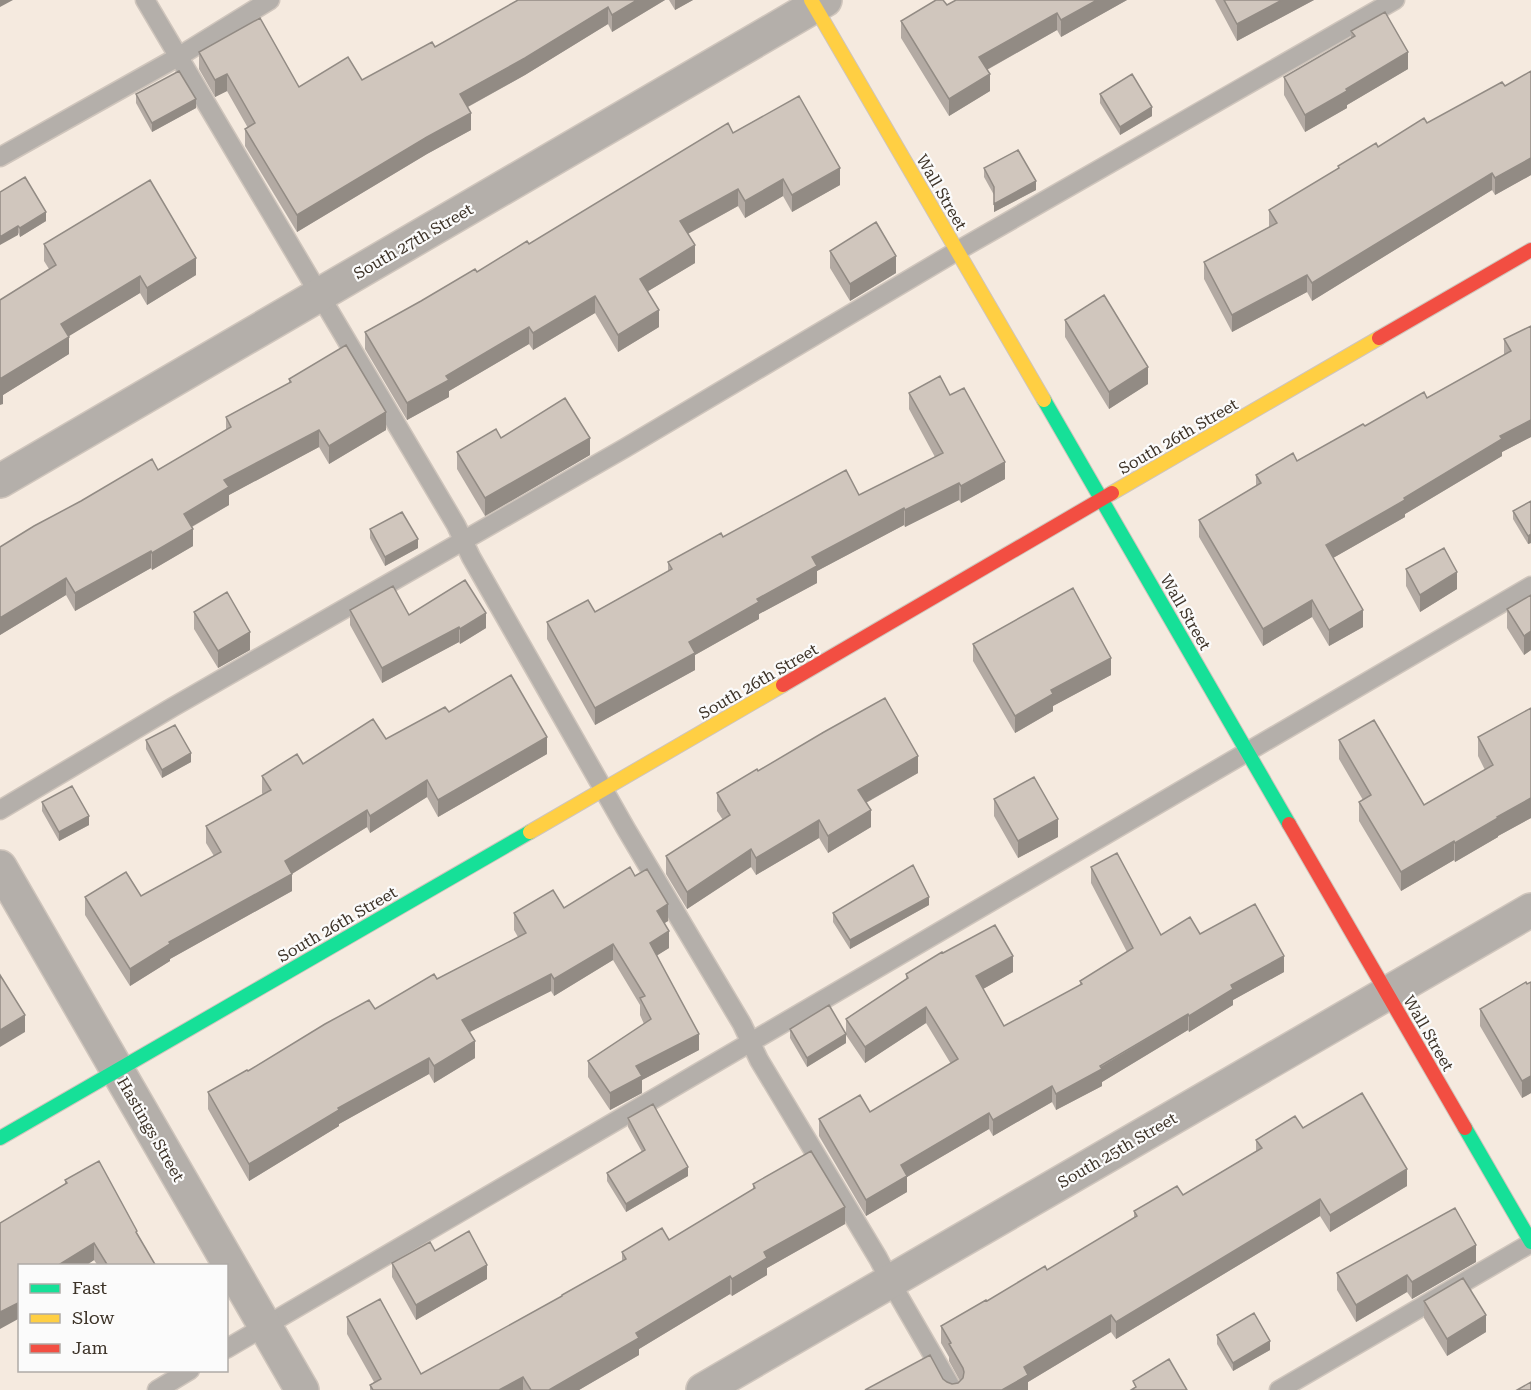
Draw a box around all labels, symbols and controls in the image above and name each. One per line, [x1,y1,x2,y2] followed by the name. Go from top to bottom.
[912,151,971,233] street label: Wall Street
[350,200,476,283] street label: South 27th Street
[1115,395,1241,478] street label: South 26th Street
[1156,571,1215,653] street label: Wall Street
[695,640,821,723] street label: South 26th Street
[274,883,400,966] street label: South 26th Street
[1399,992,1458,1074] street label: Wall Street
[113,1074,188,1185] street label: Hastings Street
[1054,1109,1180,1192] street label: South 25th Street
[18,1264,228,1372] legend
[72,1277,107,1298] text: Fast
[72,1307,114,1328] text: Slow
[72,1337,108,1358] text: Jam

